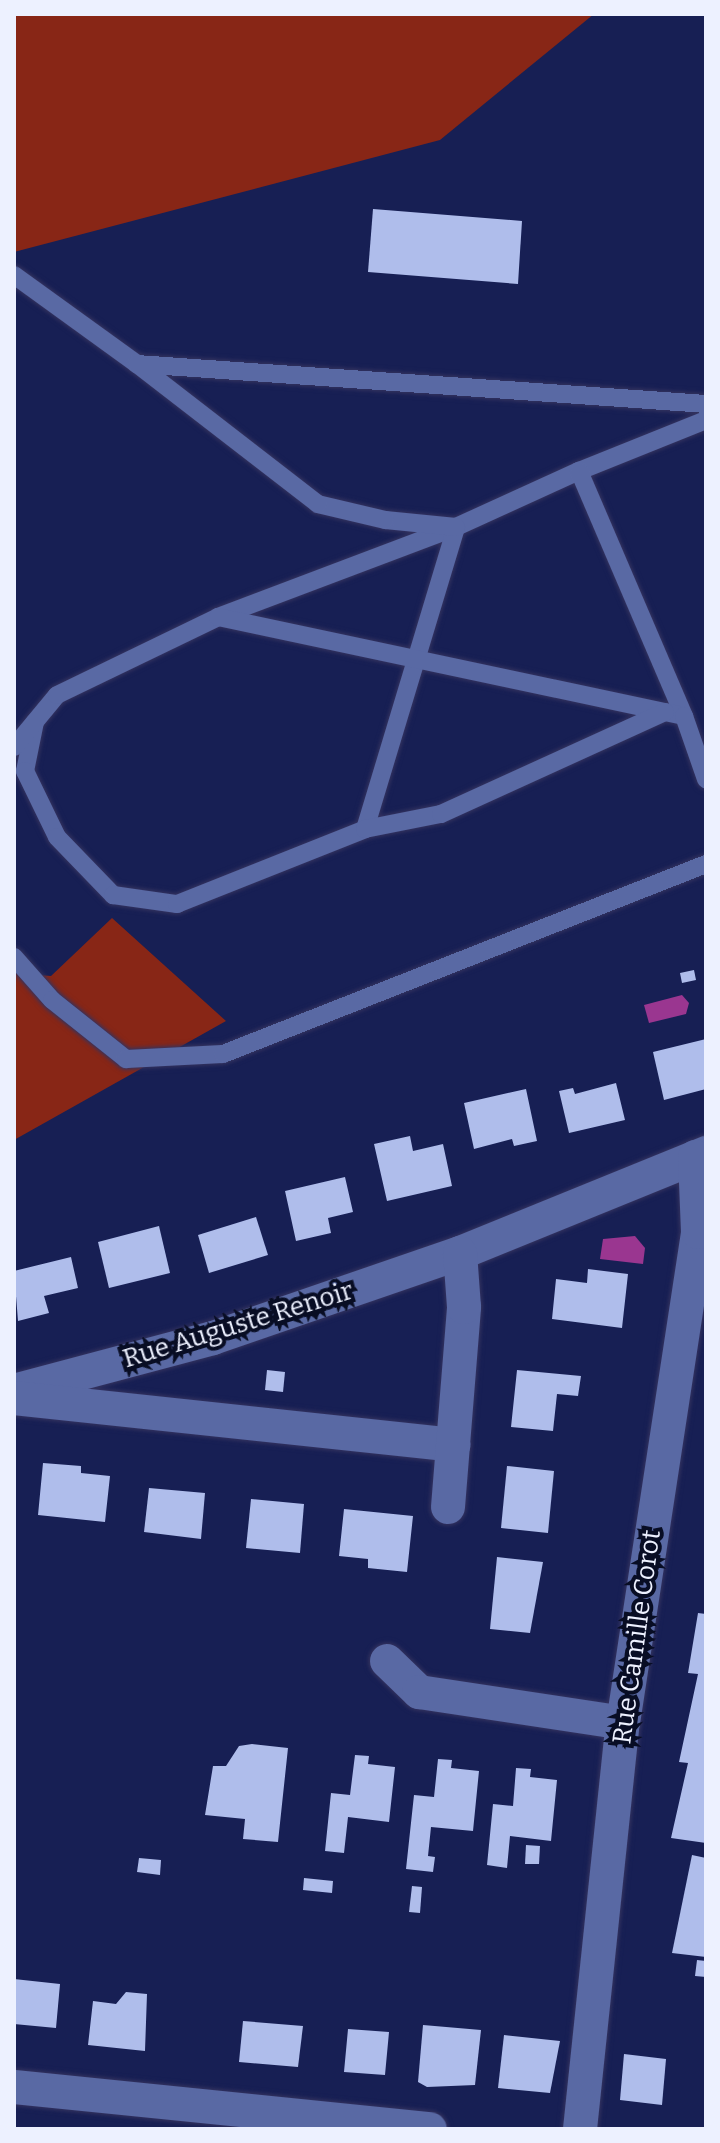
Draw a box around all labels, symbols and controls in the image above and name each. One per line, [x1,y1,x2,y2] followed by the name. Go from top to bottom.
[119,1275,357,1375] street label: Rue Auguste Renoir
[607,1528,667,1746] street label: Rue Camille Corot

